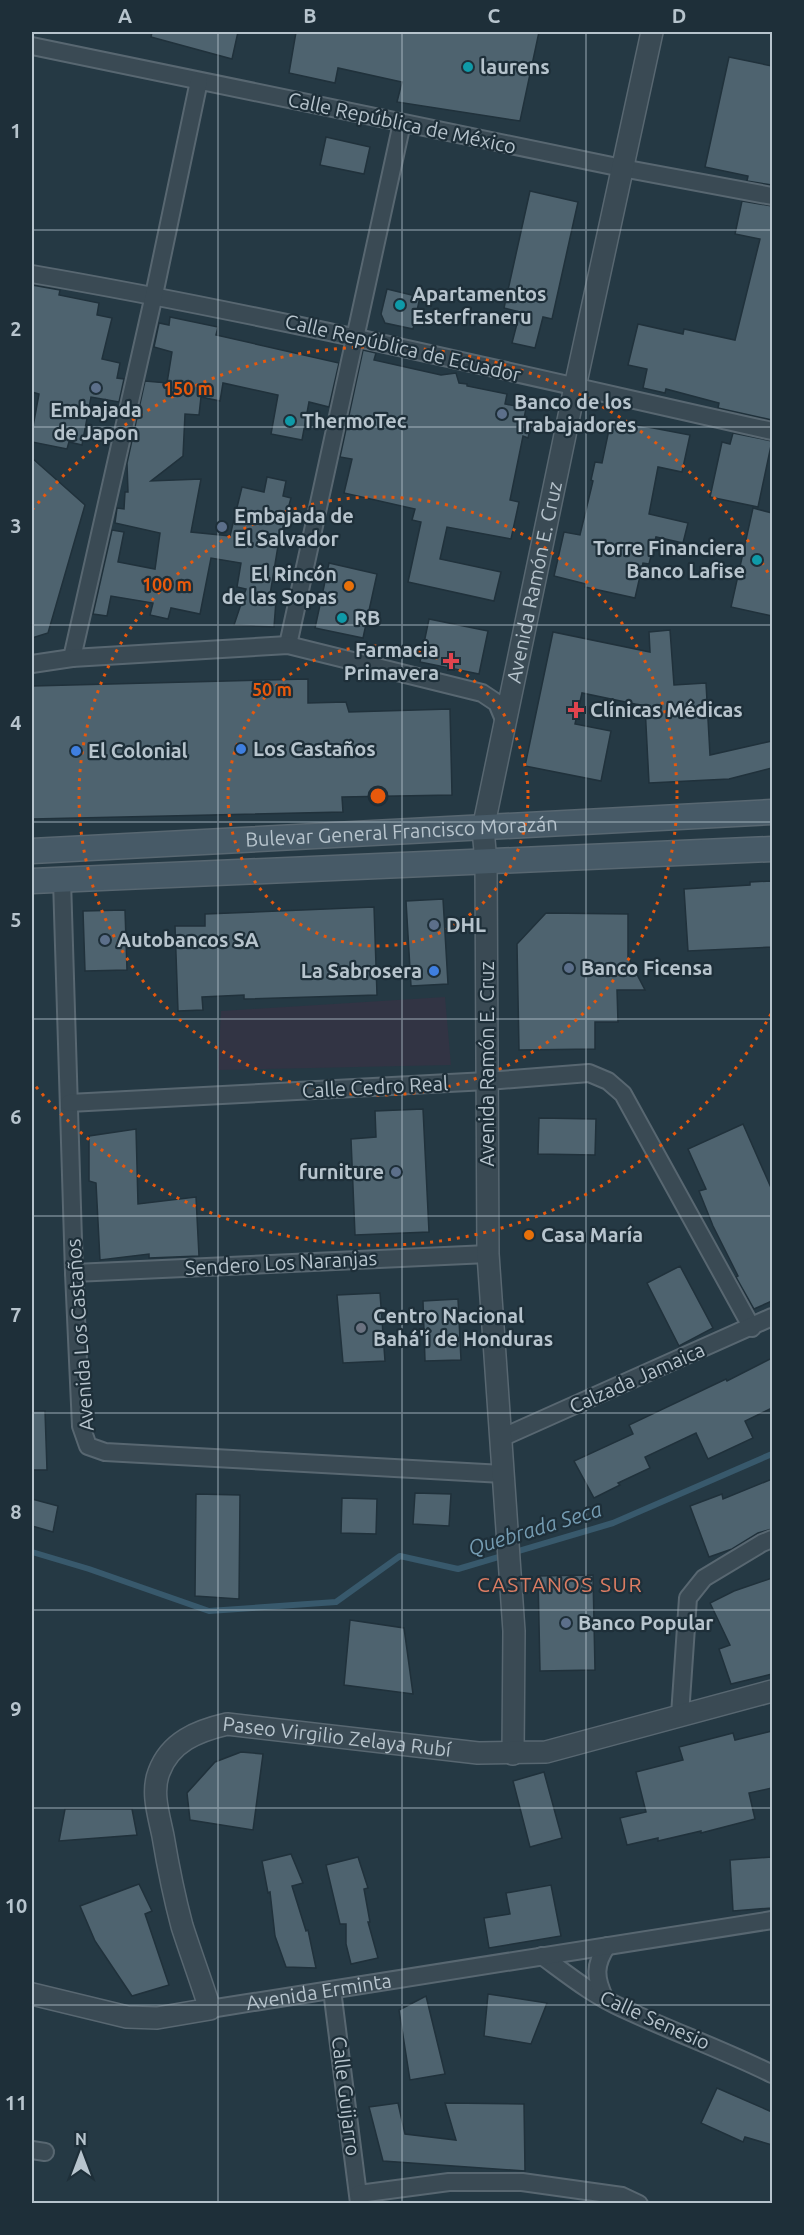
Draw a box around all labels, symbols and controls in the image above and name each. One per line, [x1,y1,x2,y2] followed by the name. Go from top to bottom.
[118,4,132,27] text: A
[303,4,317,27] text: B
[488,4,501,27] text: C
[672,4,686,27] text: D
[480,55,550,78] place label: laurens
[461,60,475,74] marker: laurens
[286,87,518,158] street label: Calle República de México
[10,119,22,142] text: 1
[412,282,547,328] place label: Apartamentos Esterfraneru
[393,298,407,312] marker: Apartamentos Esterfraneru
[283,309,524,386] street label: Calle República de Ecuador
[10,317,22,340] text: 2
[163,378,213,398] text: 150 m
[89,381,103,395] marker: Embajada de Japon
[514,390,636,436] place label: Banco de los Trabajadores
[50,398,142,444] place label: Embajada de Japon
[495,407,509,421] marker: Banco de los Trabajadores
[302,409,407,432] place label: ThermoTec
[283,414,297,428] marker: ThermoTec
[502,479,566,685] street label: Avenida Ramón E. Cruz
[234,504,354,550] place label: Embajada de El Salvador
[10,514,22,537] text: 3
[215,520,229,534] marker: Embajada de El Salvador
[593,536,745,582] place label: Torre Financiera Banco Lafise
[750,553,764,567] marker: Torre Financiera Banco Lafise
[222,562,337,608] place label: El Rincón de las Sopas
[142,574,192,594] text: 100 m
[342,579,356,593] marker: El Rincón de las Sopas
[354,606,380,629] place label: RB
[335,611,349,625] marker: RB
[344,638,439,684] place label: Farmacia Primavera
[444,654,458,668] marker: Farmacia Primavera
[252,679,292,699] text: 50 m
[590,698,743,721] place label: Clínicas Médicas
[567,701,585,719] marker: Clínicas Médicas
[10,711,22,734] text: 4
[253,737,376,760] place label: Los Castaños
[88,739,188,762] place label: El Colonial
[234,742,248,756] marker: Los Castaños
[69,744,83,758] marker: El Colonial
[368,786,388,806] centre of rings
[245,811,558,851] street label: Bulevar General Francisco Morazán
[10,908,22,931] text: 5
[446,913,486,936] place label: DHL
[427,918,441,932] marker: DHL
[117,928,259,951] place label: Autobancos SA
[98,933,112,947] marker: Autobancos SA
[581,956,713,979] place label: Banco Ficensa
[301,959,422,982] place label: La Sabrosera
[475,961,498,1167] street label: Avenida Ramón E. Cruz
[562,961,576,975] marker: Banco Ficensa
[427,964,441,978] marker: La Sabrosera
[301,1071,449,1102] street label: Calle Cedro Real
[10,1105,22,1128] text: 6
[299,1160,384,1183] place label: furniture
[389,1165,403,1179] marker: furniture
[541,1223,643,1246] place label: Casa María
[522,1228,536,1242] marker: Casa María
[61,1238,98,1432] street label: Avenida Los Castaños
[184,1246,378,1279] street label: Sendero Los Naranjas
[10,1303,22,1326] text: 7
[373,1304,553,1350] place label: Centro Nacional Bahá'í de Honduras
[354,1321,368,1335] marker: Centro Nacional Bahá'í de Honduras
[565,1337,708,1418] street label: Calzada Jamaica
[465,1496,605,1561] water label: Quebrada Seca
[10,1500,22,1523] text: 8
[477,1572,643,1596] district label: CASTANOS SUR
[578,1611,714,1634] place label: Banco Popular
[559,1616,573,1630] marker: Banco Popular
[10,1697,22,1720] text: 9
[222,1712,453,1761] street label: Paseo Virgilio Zelaya Rubí
[5,1894,27,1917] text: 10
[244,1968,393,2014] street label: Avenida Erminta
[597,1985,714,2054] street label: Calle Senesio
[328,2035,365,2157] street label: Calle Guijarro
[5,2091,27,2114] text: 11
[51,2124,111,2184] north arrow
[75,2130,87,2148] text: N

